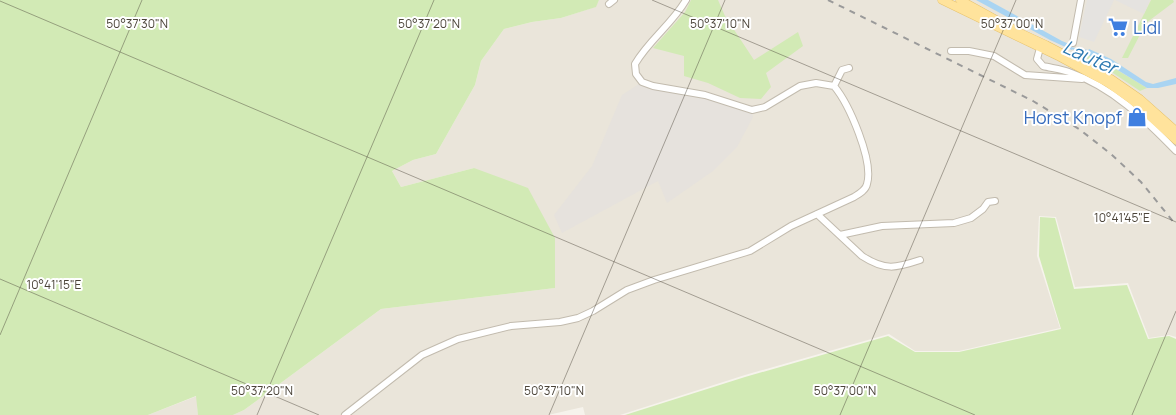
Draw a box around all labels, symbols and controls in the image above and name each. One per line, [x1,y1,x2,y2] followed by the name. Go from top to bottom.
[106,15,168,32] text: 50°37'30"N
[398,15,460,32] text: 50°37'20"N
[690,15,750,32] text: 50°37'10"N
[981,15,1043,32] text: 50°37'00"N
[1133,15,1161,39] place label: Lidl
[1107,16,1129,38] supermarket icon: Lidl
[1059,34,1123,81] water label: Lauter
[1024,105,1123,129] place label: Horst Knopf
[1126,106,1148,128] shop icon: Horst Knopf
[1094,209,1150,226] text: 10°41'45"E
[27,276,82,293] text: 10°41'15"E
[231,382,293,399] text: 50°37'20"N
[524,382,584,399] text: 50°37'10"N
[814,382,876,399] text: 50°37'00"N

